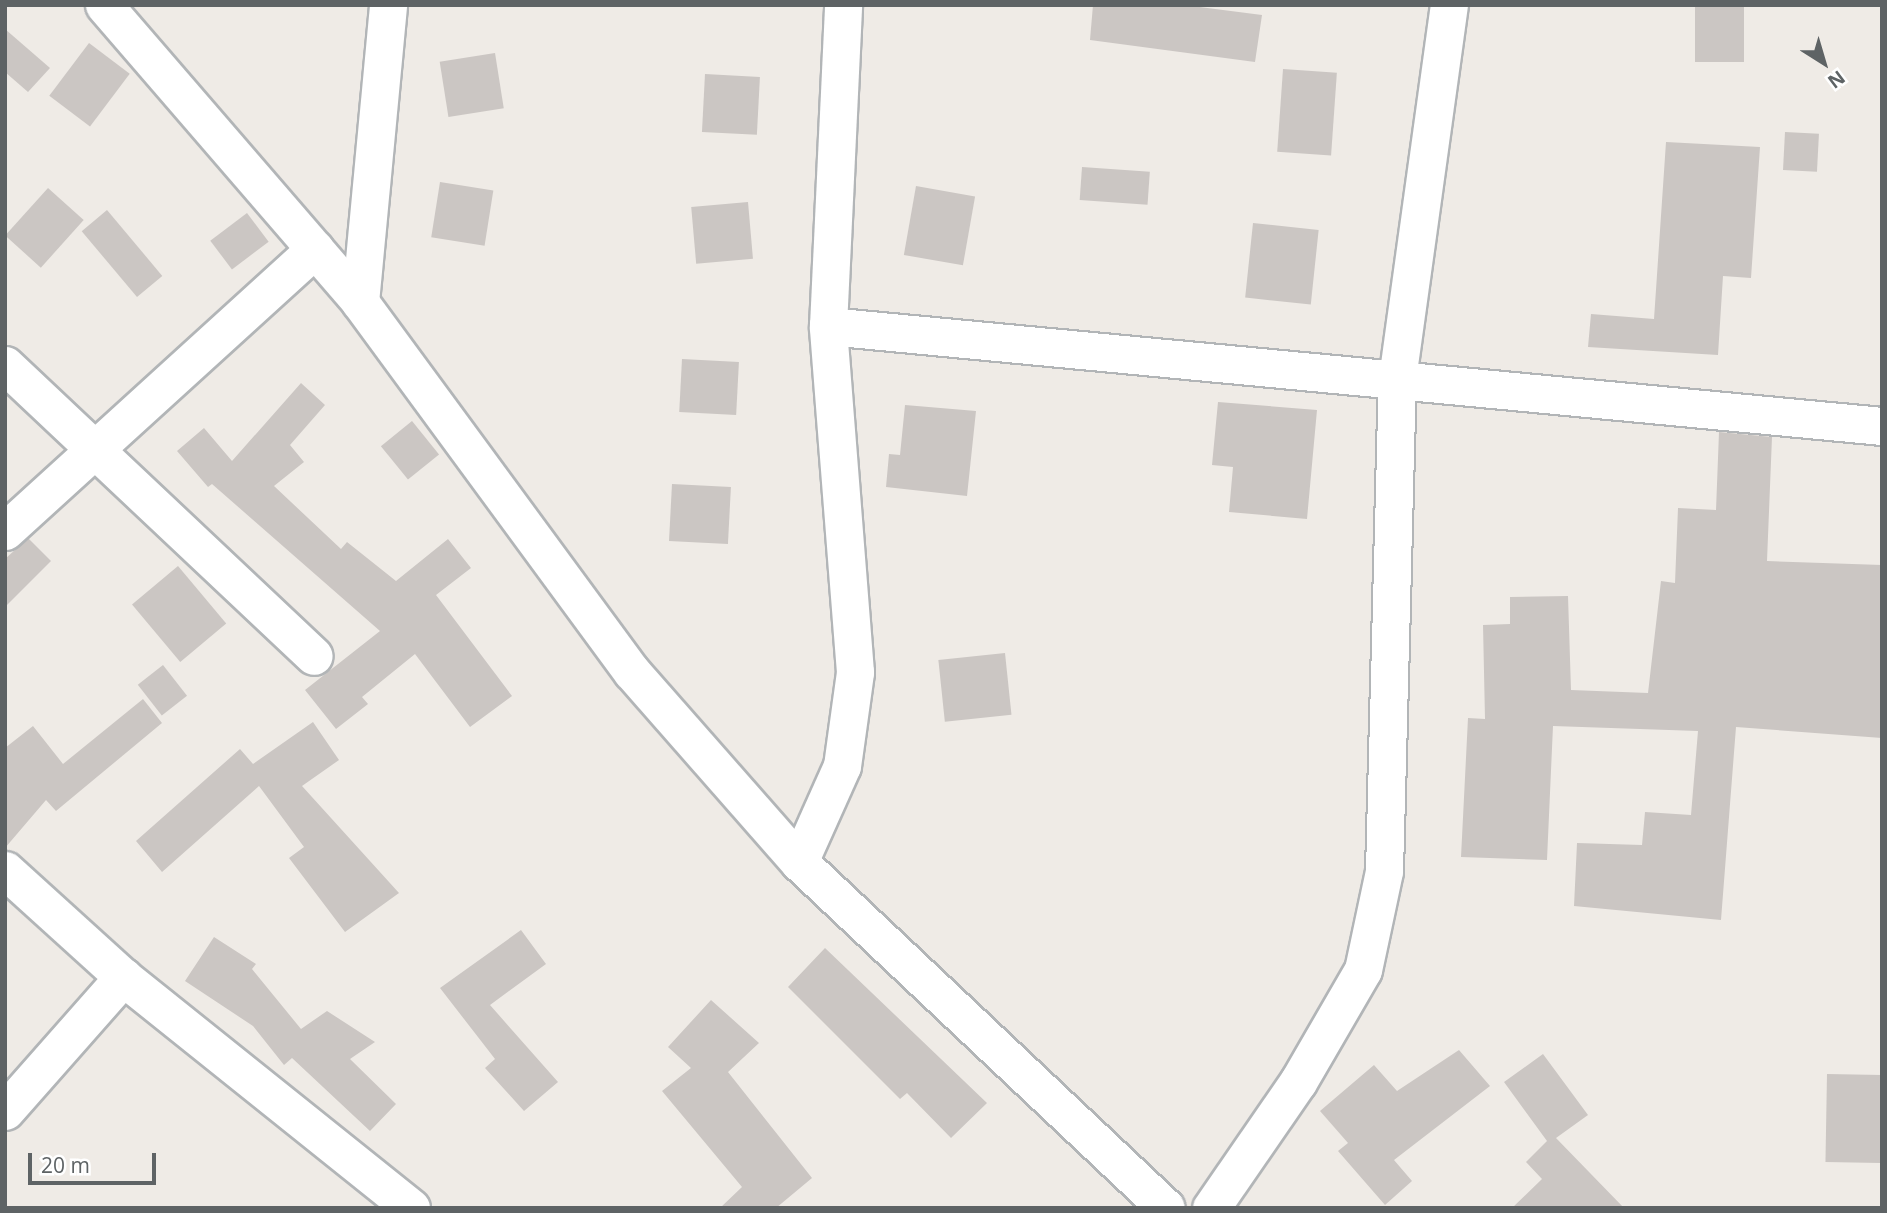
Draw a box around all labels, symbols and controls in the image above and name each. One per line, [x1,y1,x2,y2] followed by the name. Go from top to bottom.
[1789,28,1859,98] north arrow
[1823,65,1851,95] text: N
[32,1140,159,1184] scale bar
[41,1151,90,1179] text: 20 m

